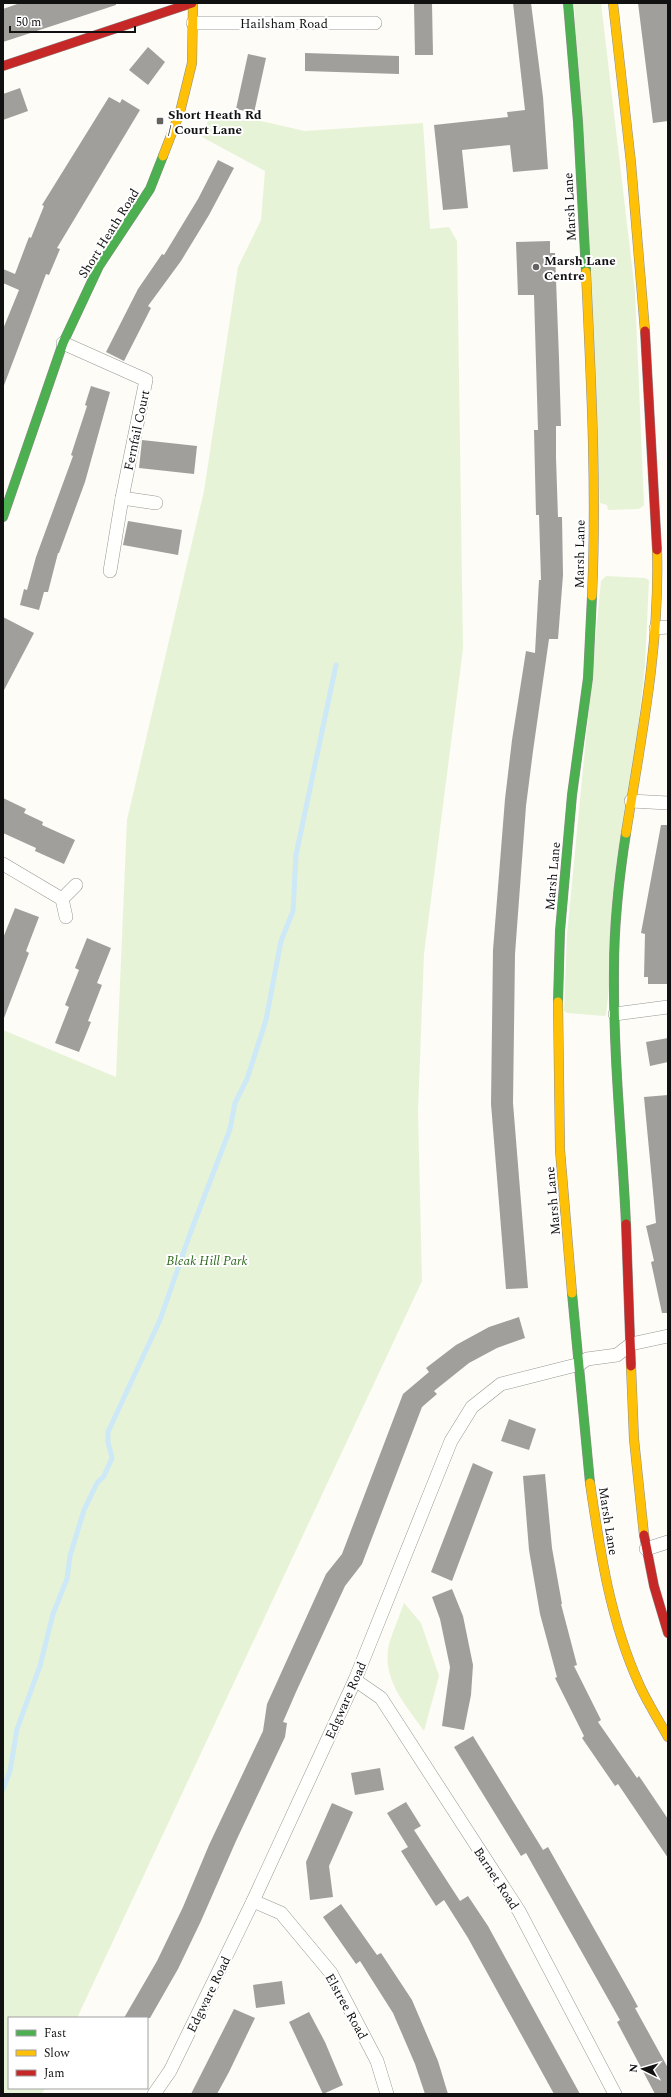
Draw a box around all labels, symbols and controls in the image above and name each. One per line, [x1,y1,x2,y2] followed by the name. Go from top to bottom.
[10,8,135,34] scale bar
[16,13,41,32] text: 50 m
[240,14,328,34] street label: Hailsham Road
[168,105,262,140] place label: Short Heath Rd / Court Lane
[155,116,165,126] marker: Short Heath Rd / Court Lane
[558,172,582,242] street label: Marsh Lane
[73,185,144,282] street label: Short Heath Road
[544,251,616,286] place label: Marsh Lane Centre
[531,262,541,272] marker: Marsh Lane Centre
[119,388,155,472] street label: Fernfail Court
[569,519,591,589] street label: Marsh Lane
[540,841,566,911] street label: Marsh Lane
[540,1166,566,1236] street label: Marsh Lane
[166,1251,248,1271] park label: Bleak Hill Park
[593,1486,623,1557] street label: Marsh Lane
[320,1658,372,1742] street label: Edgware Road
[468,1843,524,1914] street label: Barnet Road
[182,1953,236,2036] street label: Edgware Road
[320,1970,373,2043] street label: Elstree Road
[8,2017,148,2089] legend
[44,2024,66,2043] text: Fast
[44,2044,70,2063] text: Slow
[623,2049,663,2089] north arrow
[625,2063,642,2073] text: N
[44,2064,65,2083] text: Jam

